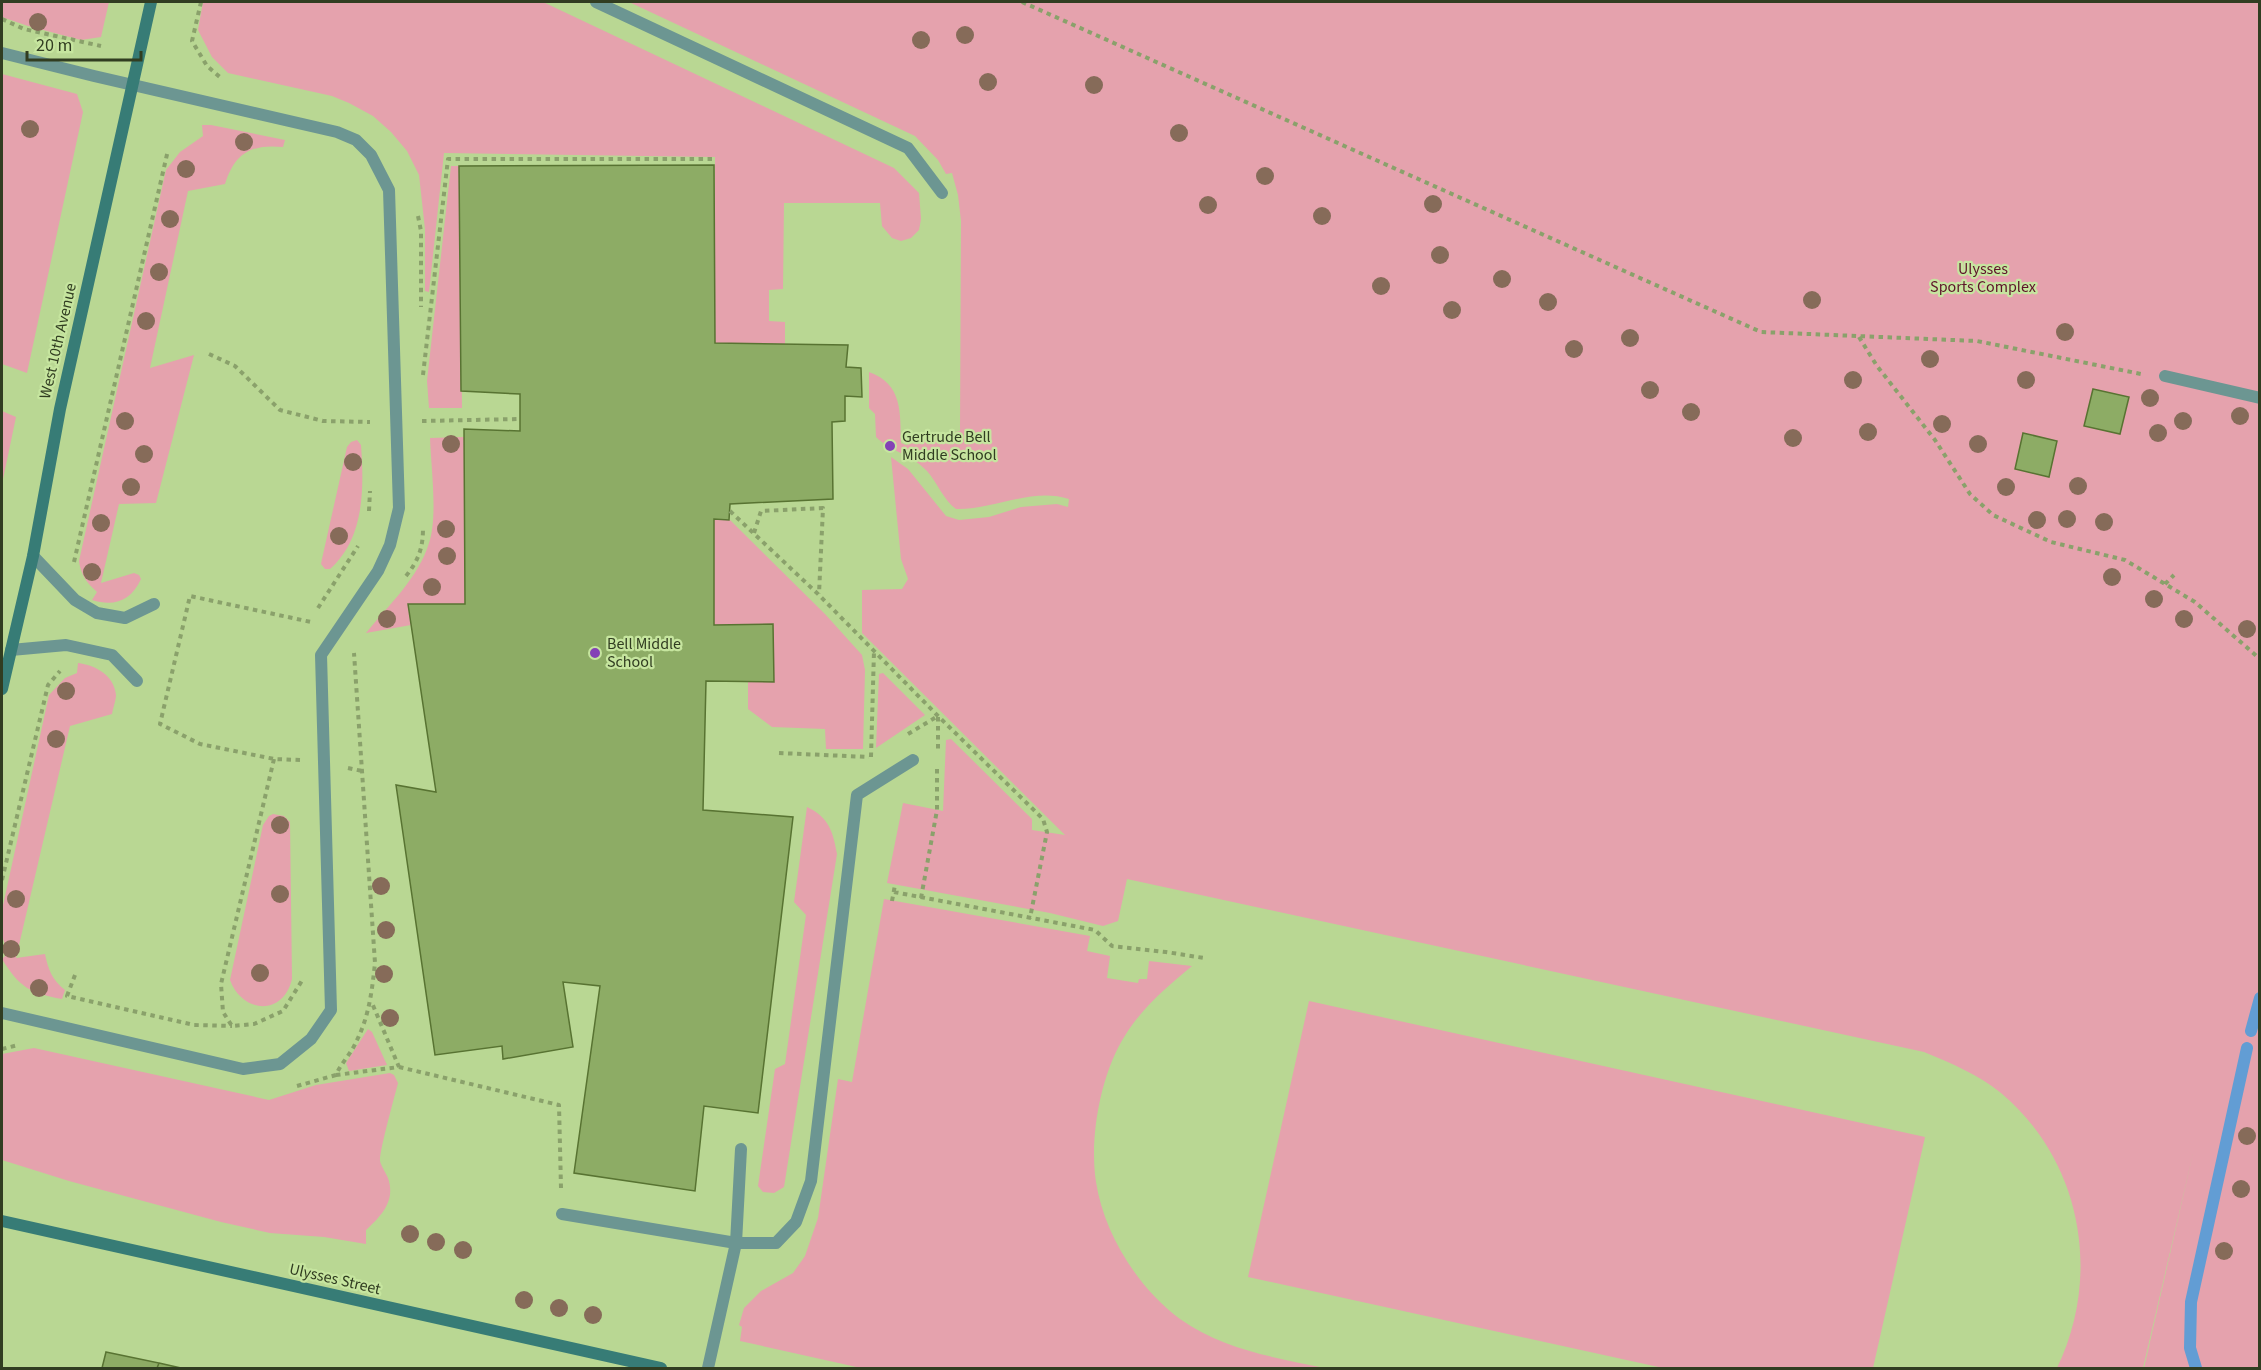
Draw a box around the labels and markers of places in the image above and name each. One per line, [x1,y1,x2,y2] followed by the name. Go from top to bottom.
[902,426,997,466] place label: Gertrude Bell Middle School
[883,439,897,453] marker: Gertrude Bell Middle School
[607,633,681,673] place label: Bell Middle School
[588,646,602,660] marker: Bell Middle School

